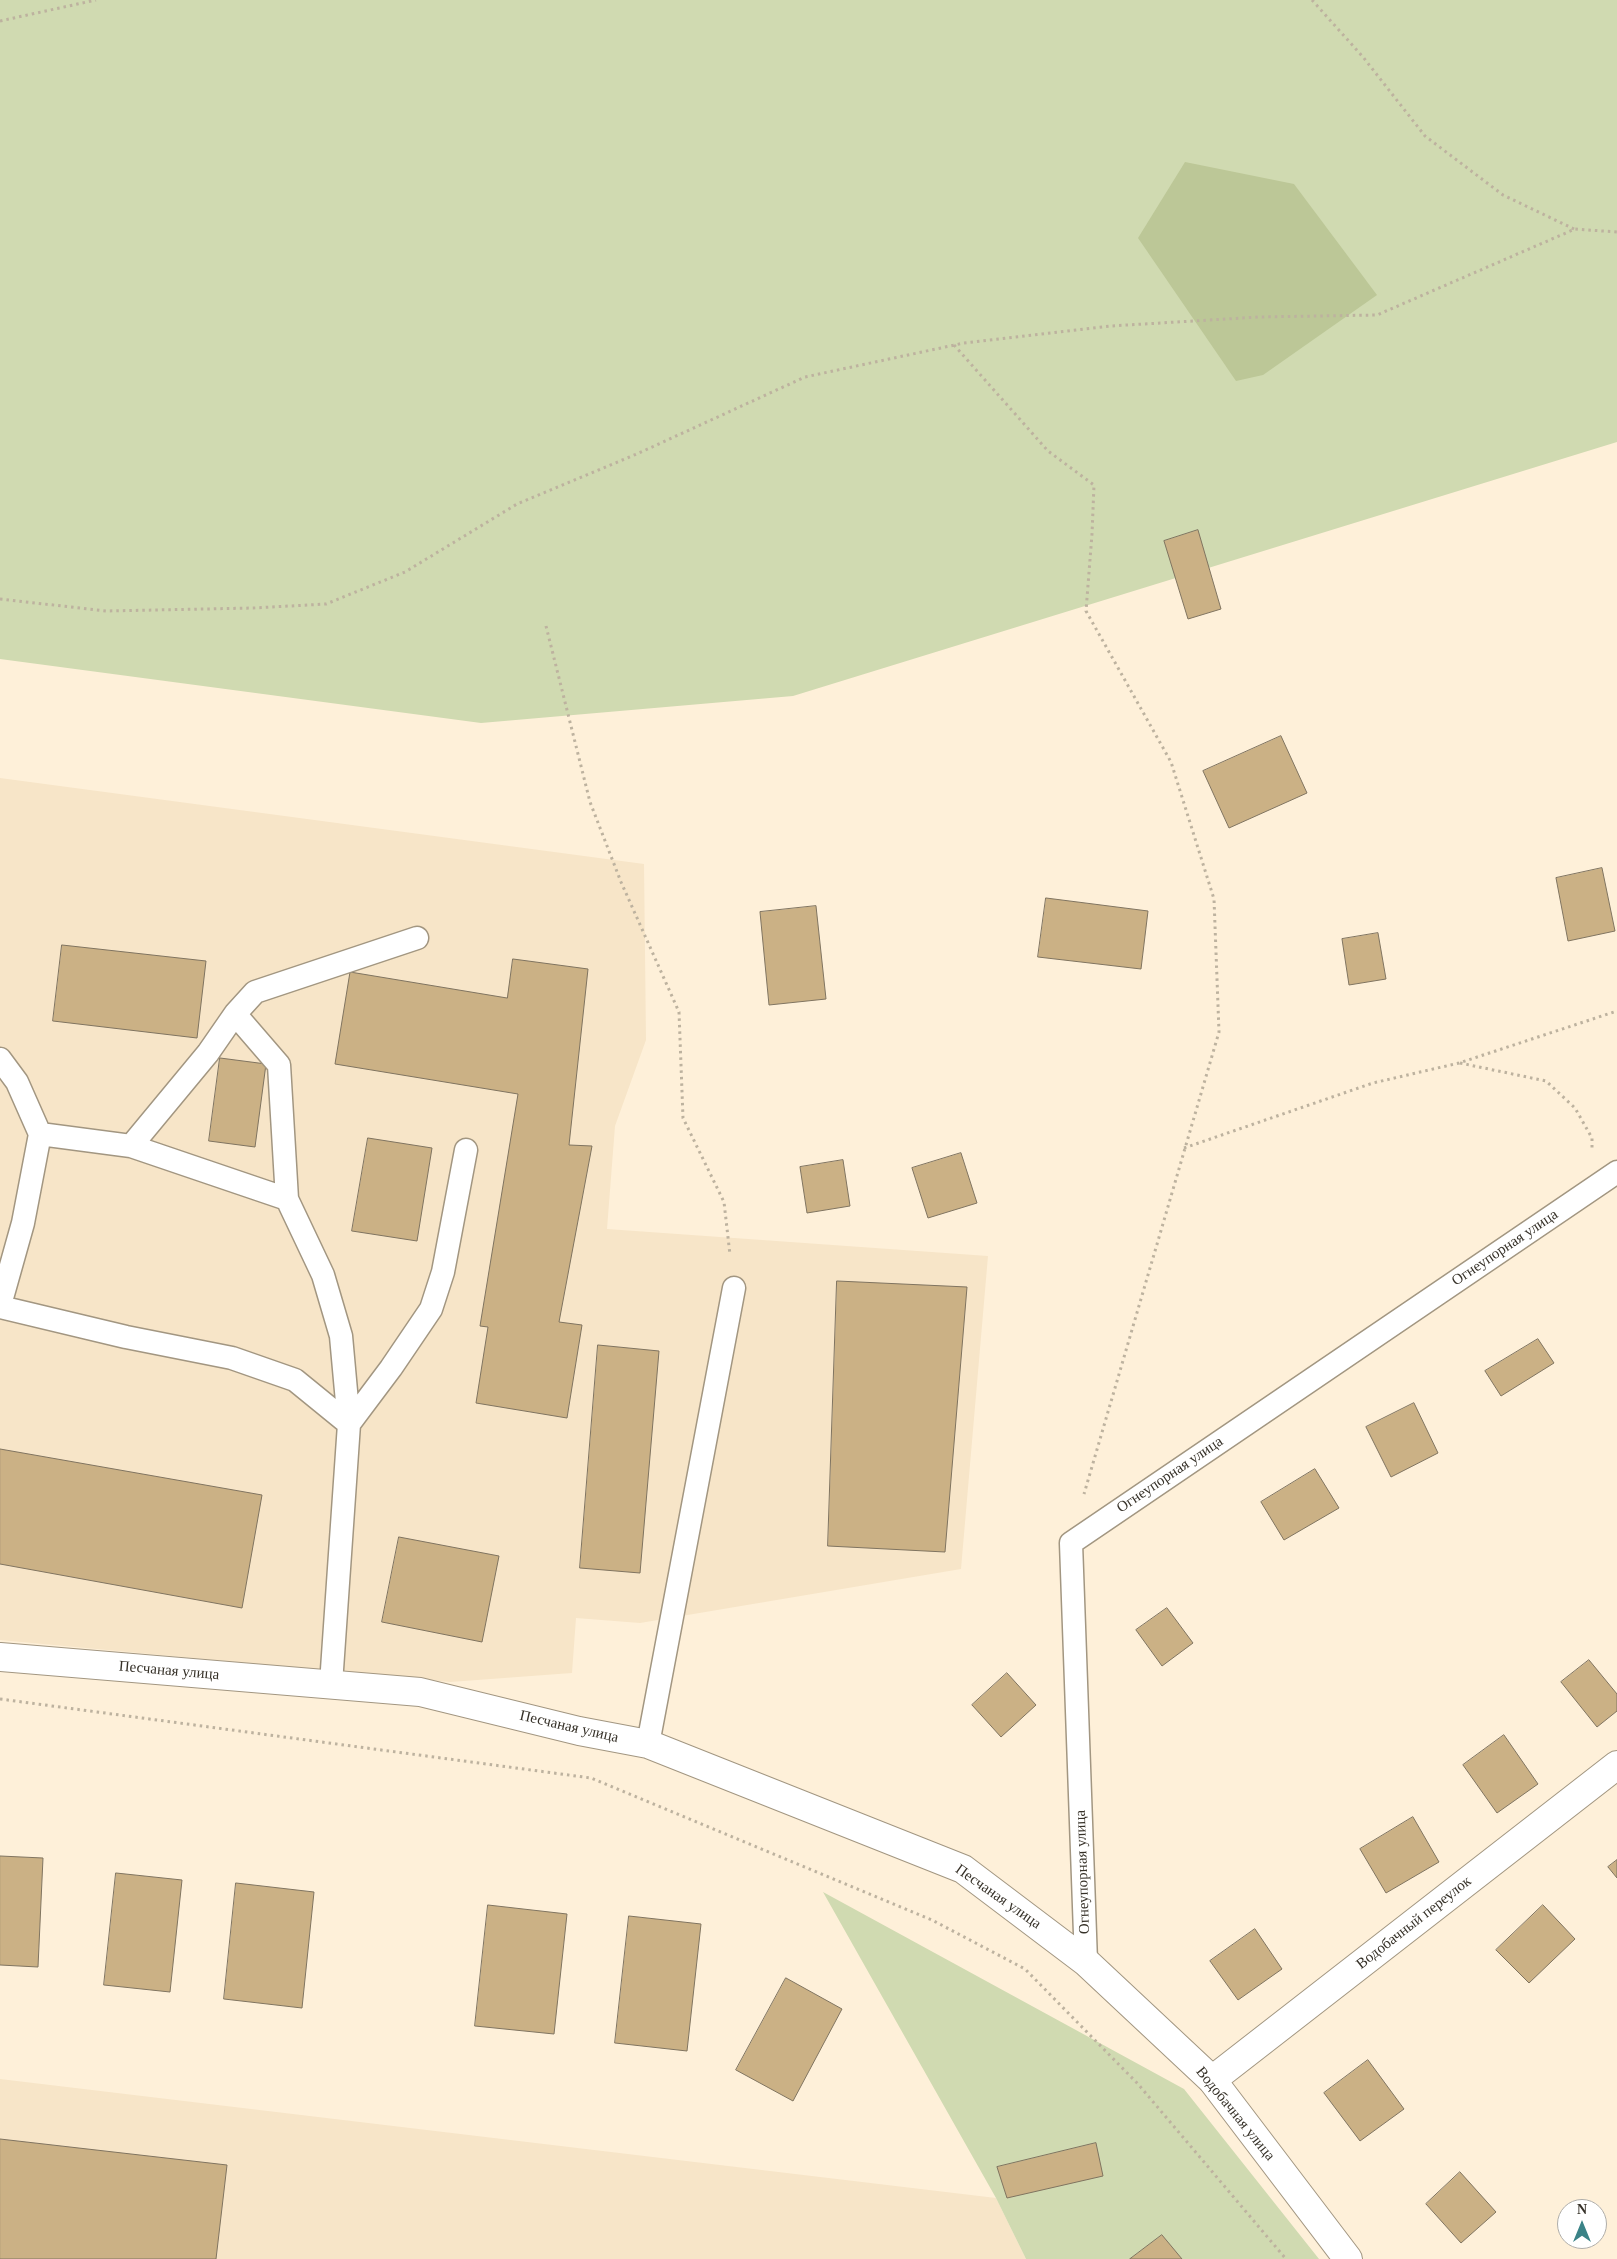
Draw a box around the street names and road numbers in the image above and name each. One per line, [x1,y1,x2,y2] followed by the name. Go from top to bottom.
[1448,1206,1562,1290] street label: Огнеупорная улица
[1113,1433,1227,1517] street label: Огнеупорная улица
[118,1658,220,1684] street label: Песчаная улица
[518,1707,620,1747] street label: Песчаная улица
[1072,1810,1094,1934] street label: Огнеупорная улица
[952,1861,1044,1933] street label: Песчаная улица
[1353,1873,1475,1973] street label: Водобачный переулок
[1192,2063,1278,2165] street label: Водобачная улица

